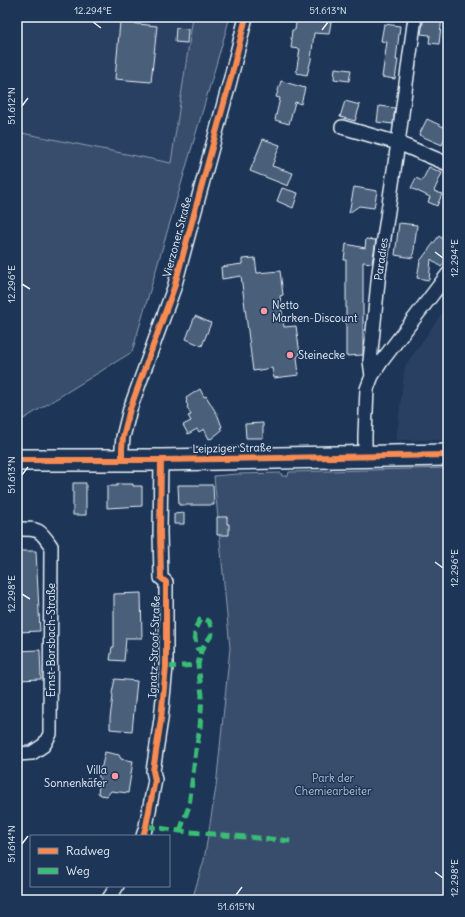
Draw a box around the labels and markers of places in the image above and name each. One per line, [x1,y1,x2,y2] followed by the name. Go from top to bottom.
[272,298,358,325] place label: Netto Marken-Discount
[259,306,269,316] marker: Netto Marken-Discount
[298,348,345,362] place label: Steinecke
[285,350,295,360] marker: Steinecke
[44,763,108,790] place label: Villa Sonnenkäfer
[110,771,120,781] marker: Villa Sonnenkäfer

